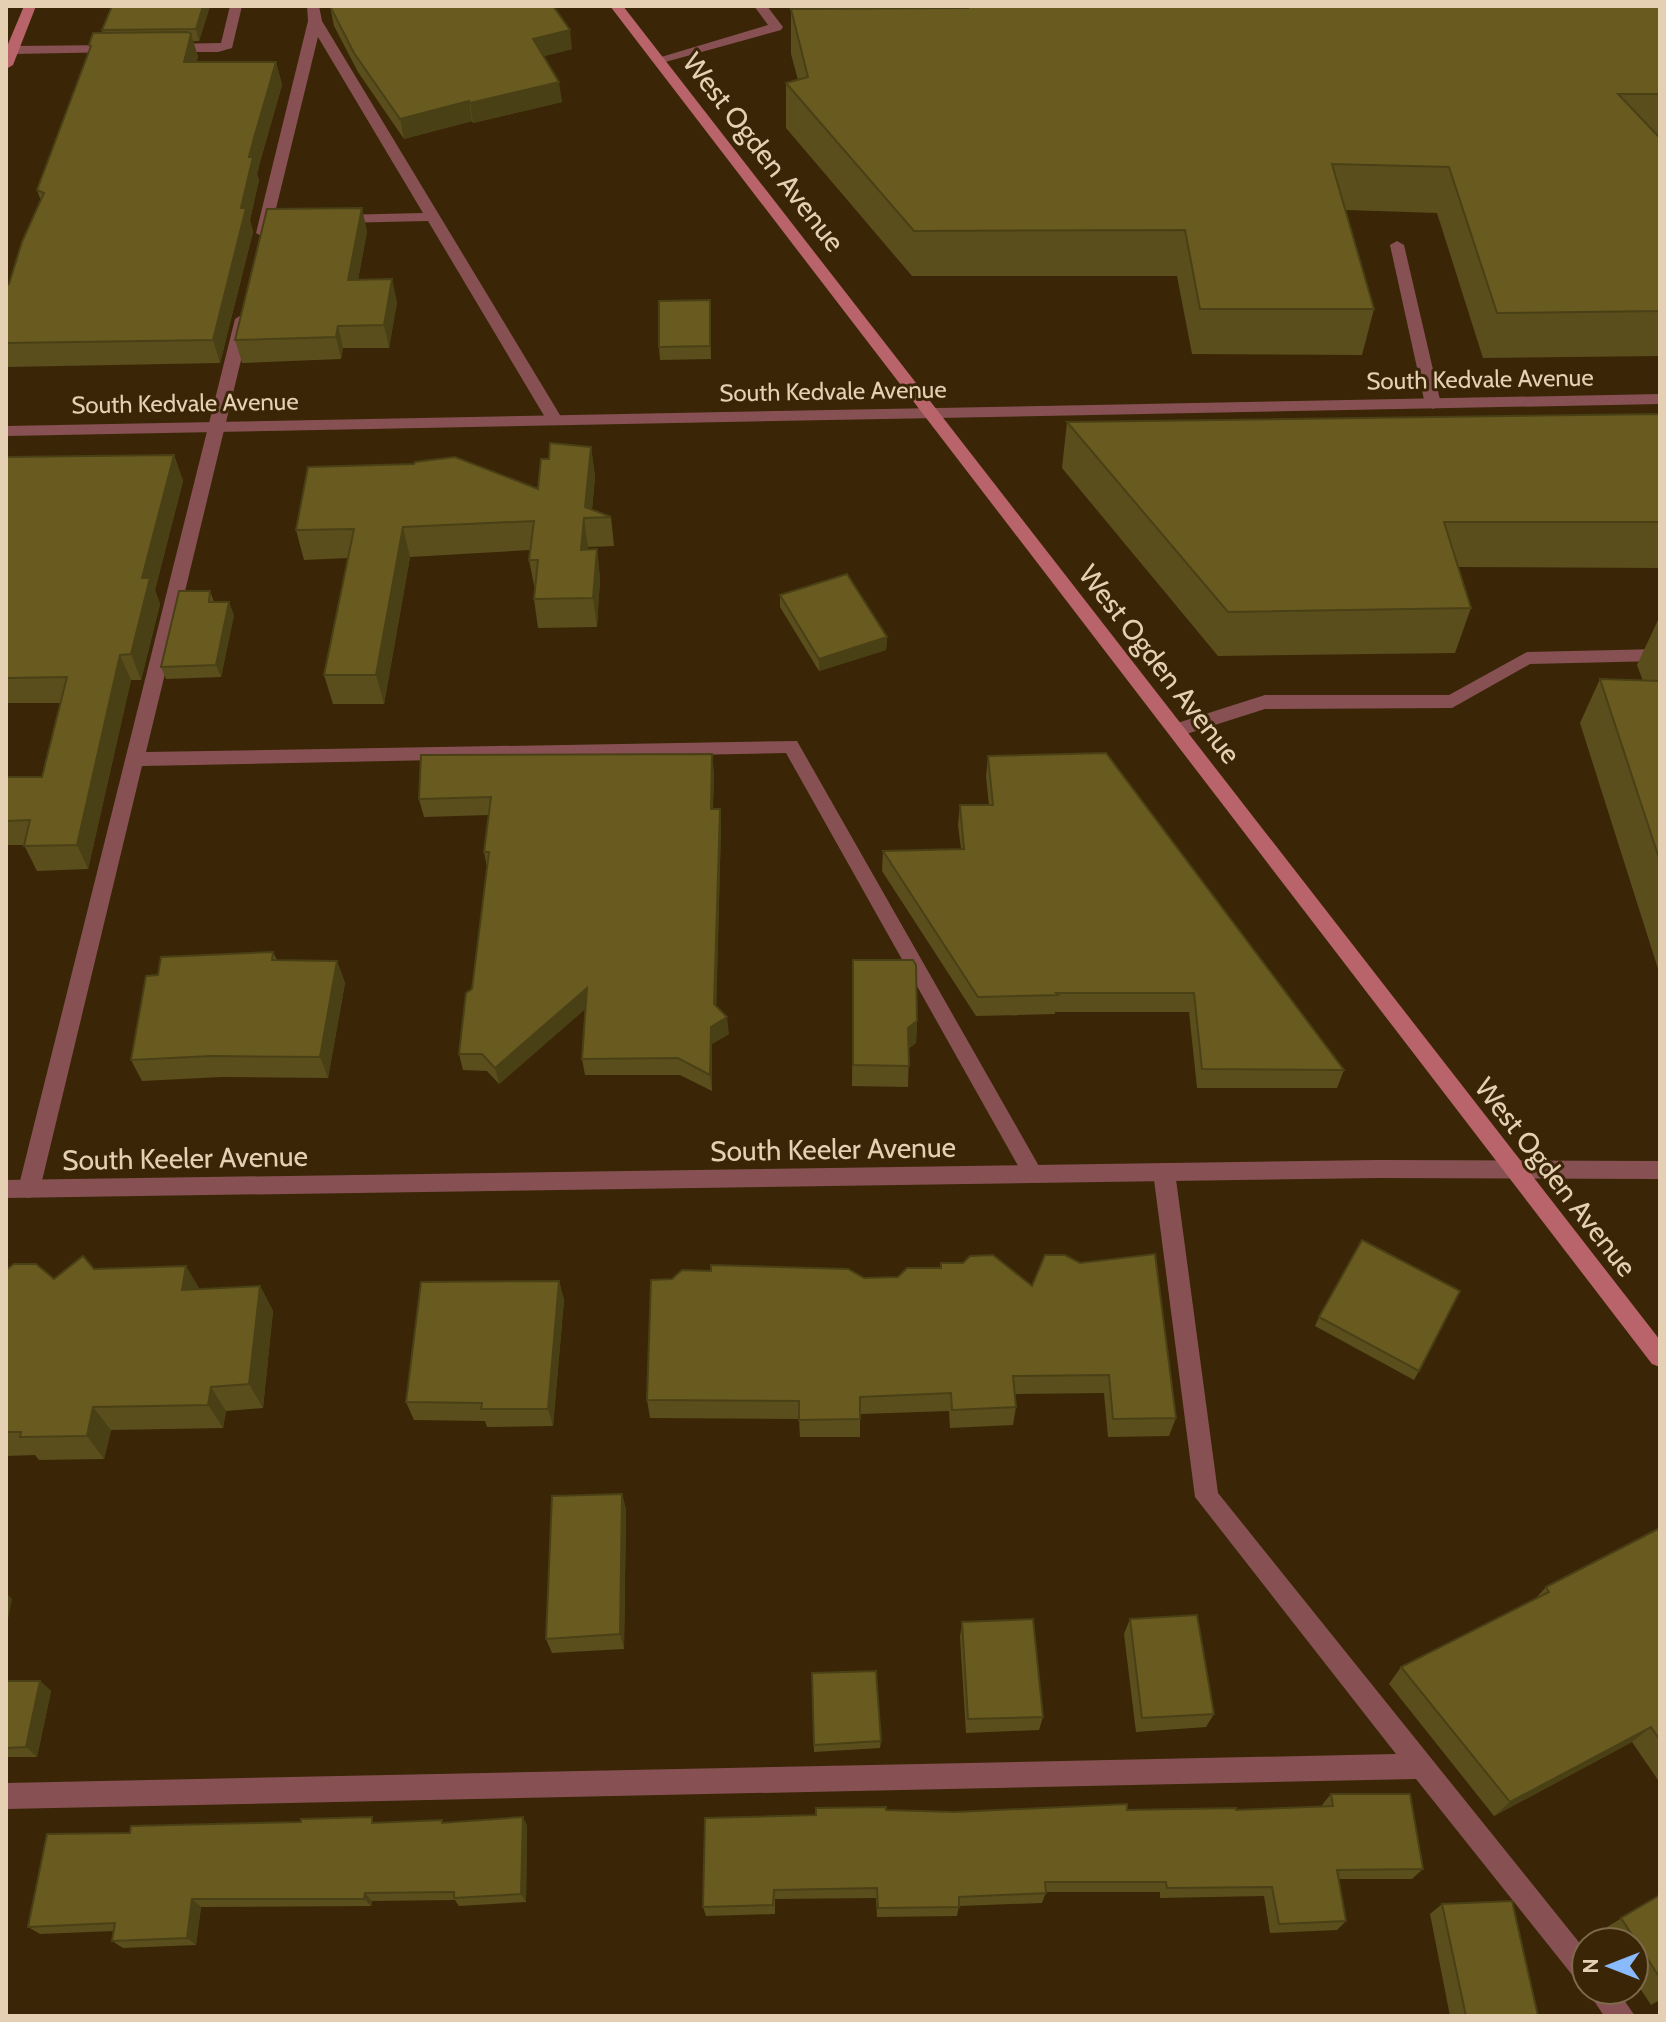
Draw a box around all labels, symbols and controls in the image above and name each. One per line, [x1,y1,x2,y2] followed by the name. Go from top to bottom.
[676,46,852,258] street label: West Ogden Avenue
[1366,363,1594,395] street label: South Kedvale Avenue
[719,375,947,407] street label: South Kedvale Avenue
[71,387,299,419] street label: South Kedvale Avenue
[1072,558,1248,770] street label: West Ogden Avenue
[1468,1071,1644,1283] street label: West Ogden Avenue
[710,1130,956,1168] street label: South Keeler Avenue
[62,1139,308,1177] street label: South Keeler Avenue
[1570,1926,1650,2006] north arrow
[1577,1958,1604,1974] text: N

